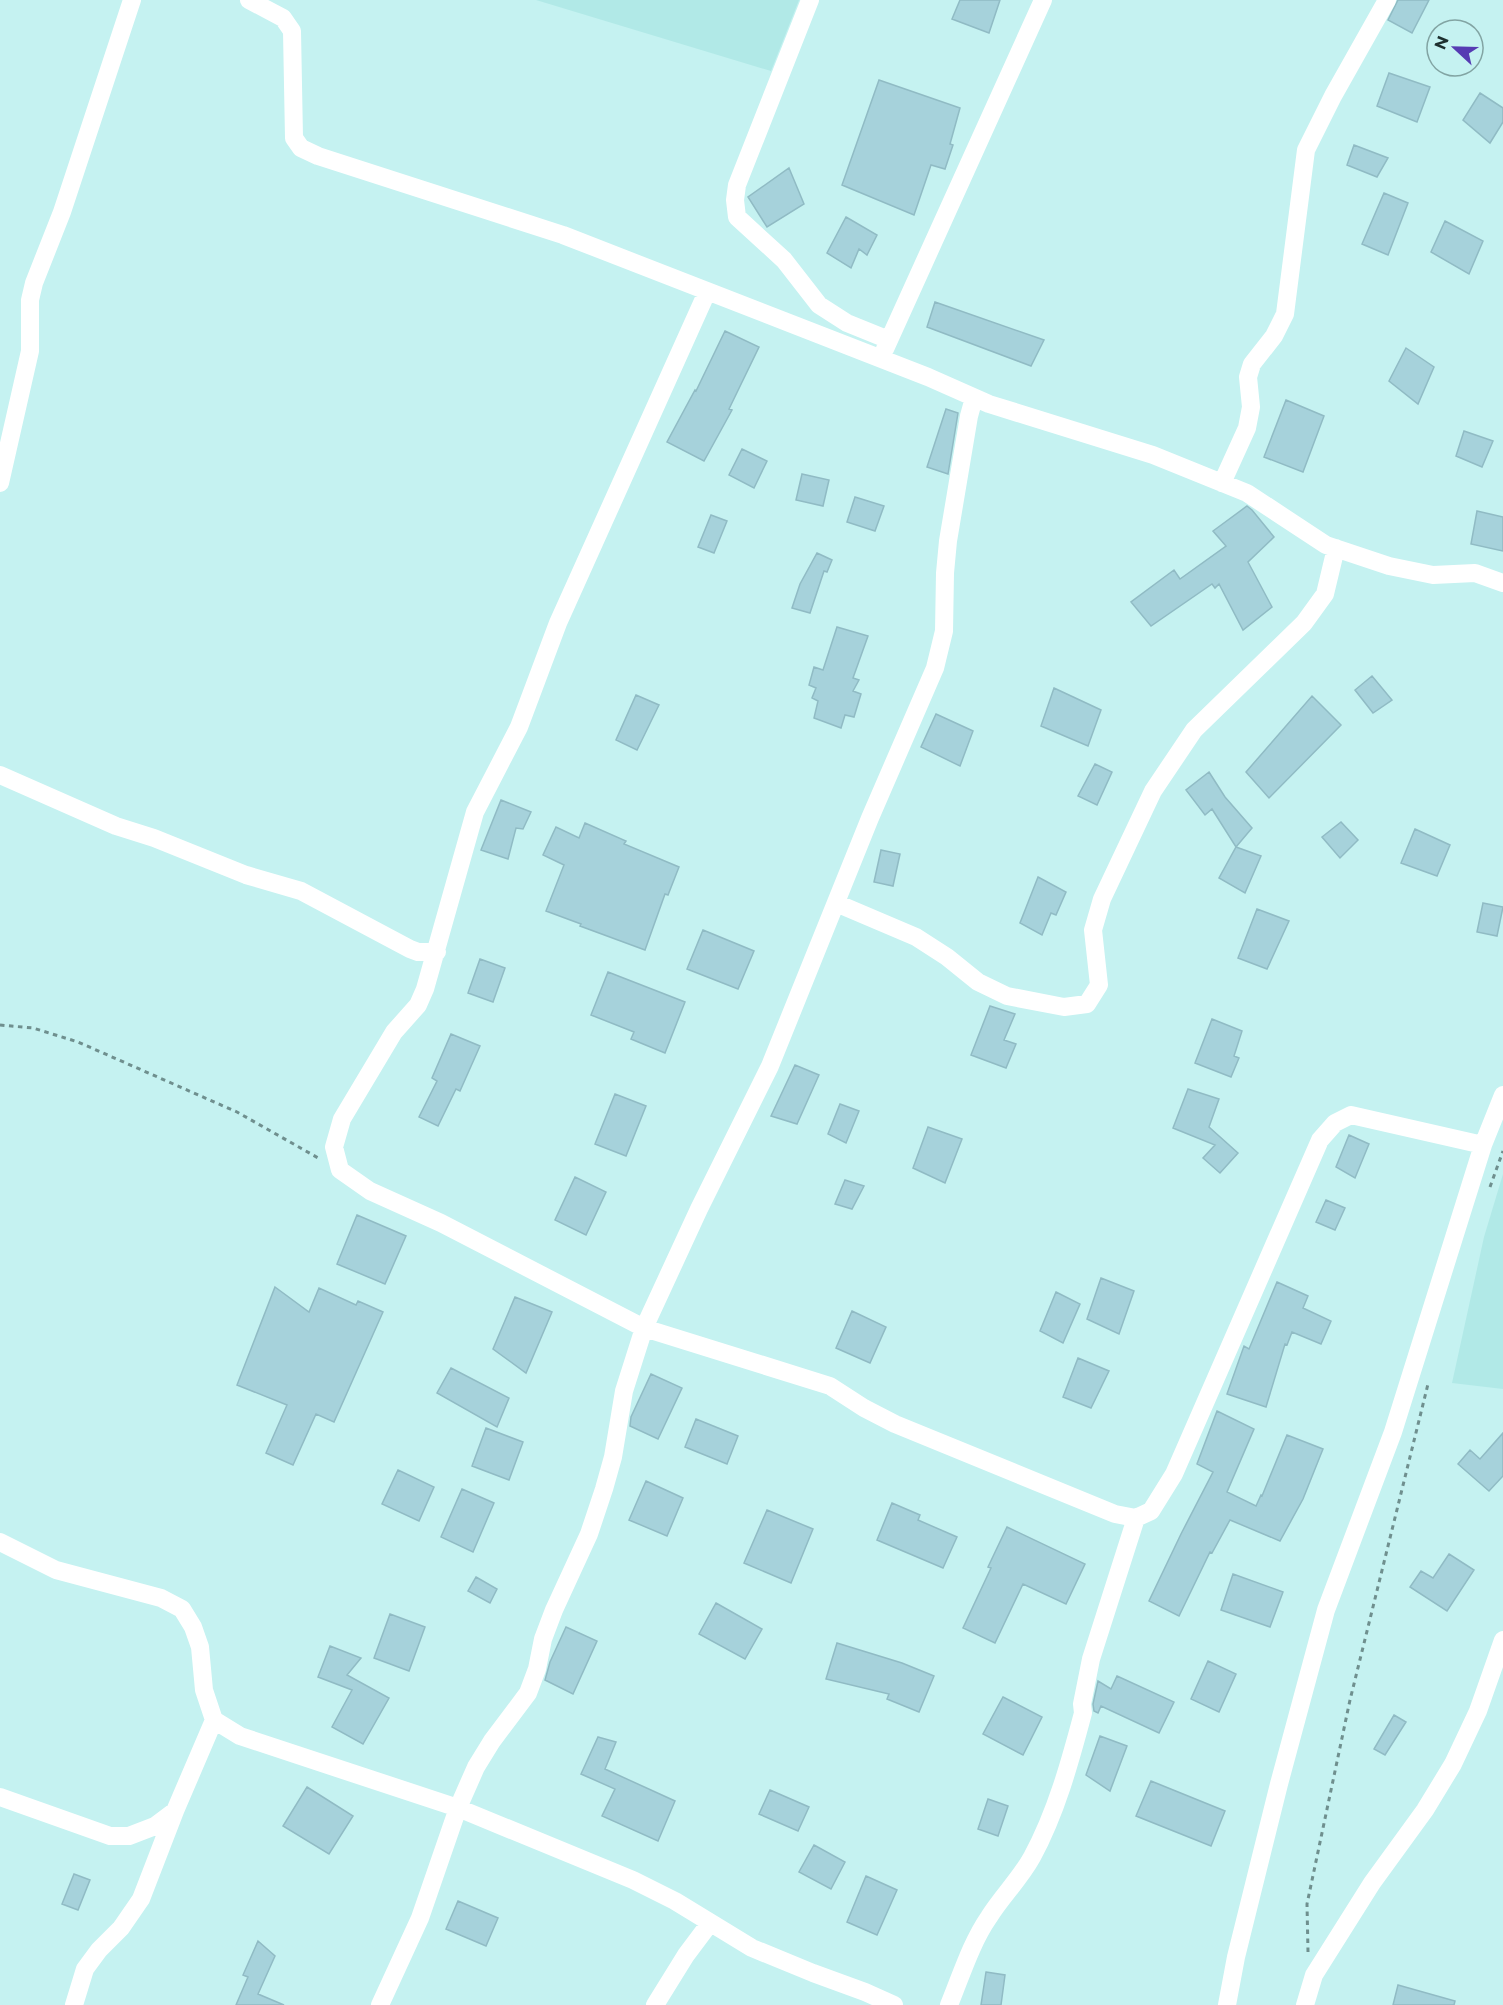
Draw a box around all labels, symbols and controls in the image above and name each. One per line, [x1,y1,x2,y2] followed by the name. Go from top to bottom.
[1425,18,1485,78] north arrow
[1430,33,1453,52] text: N

